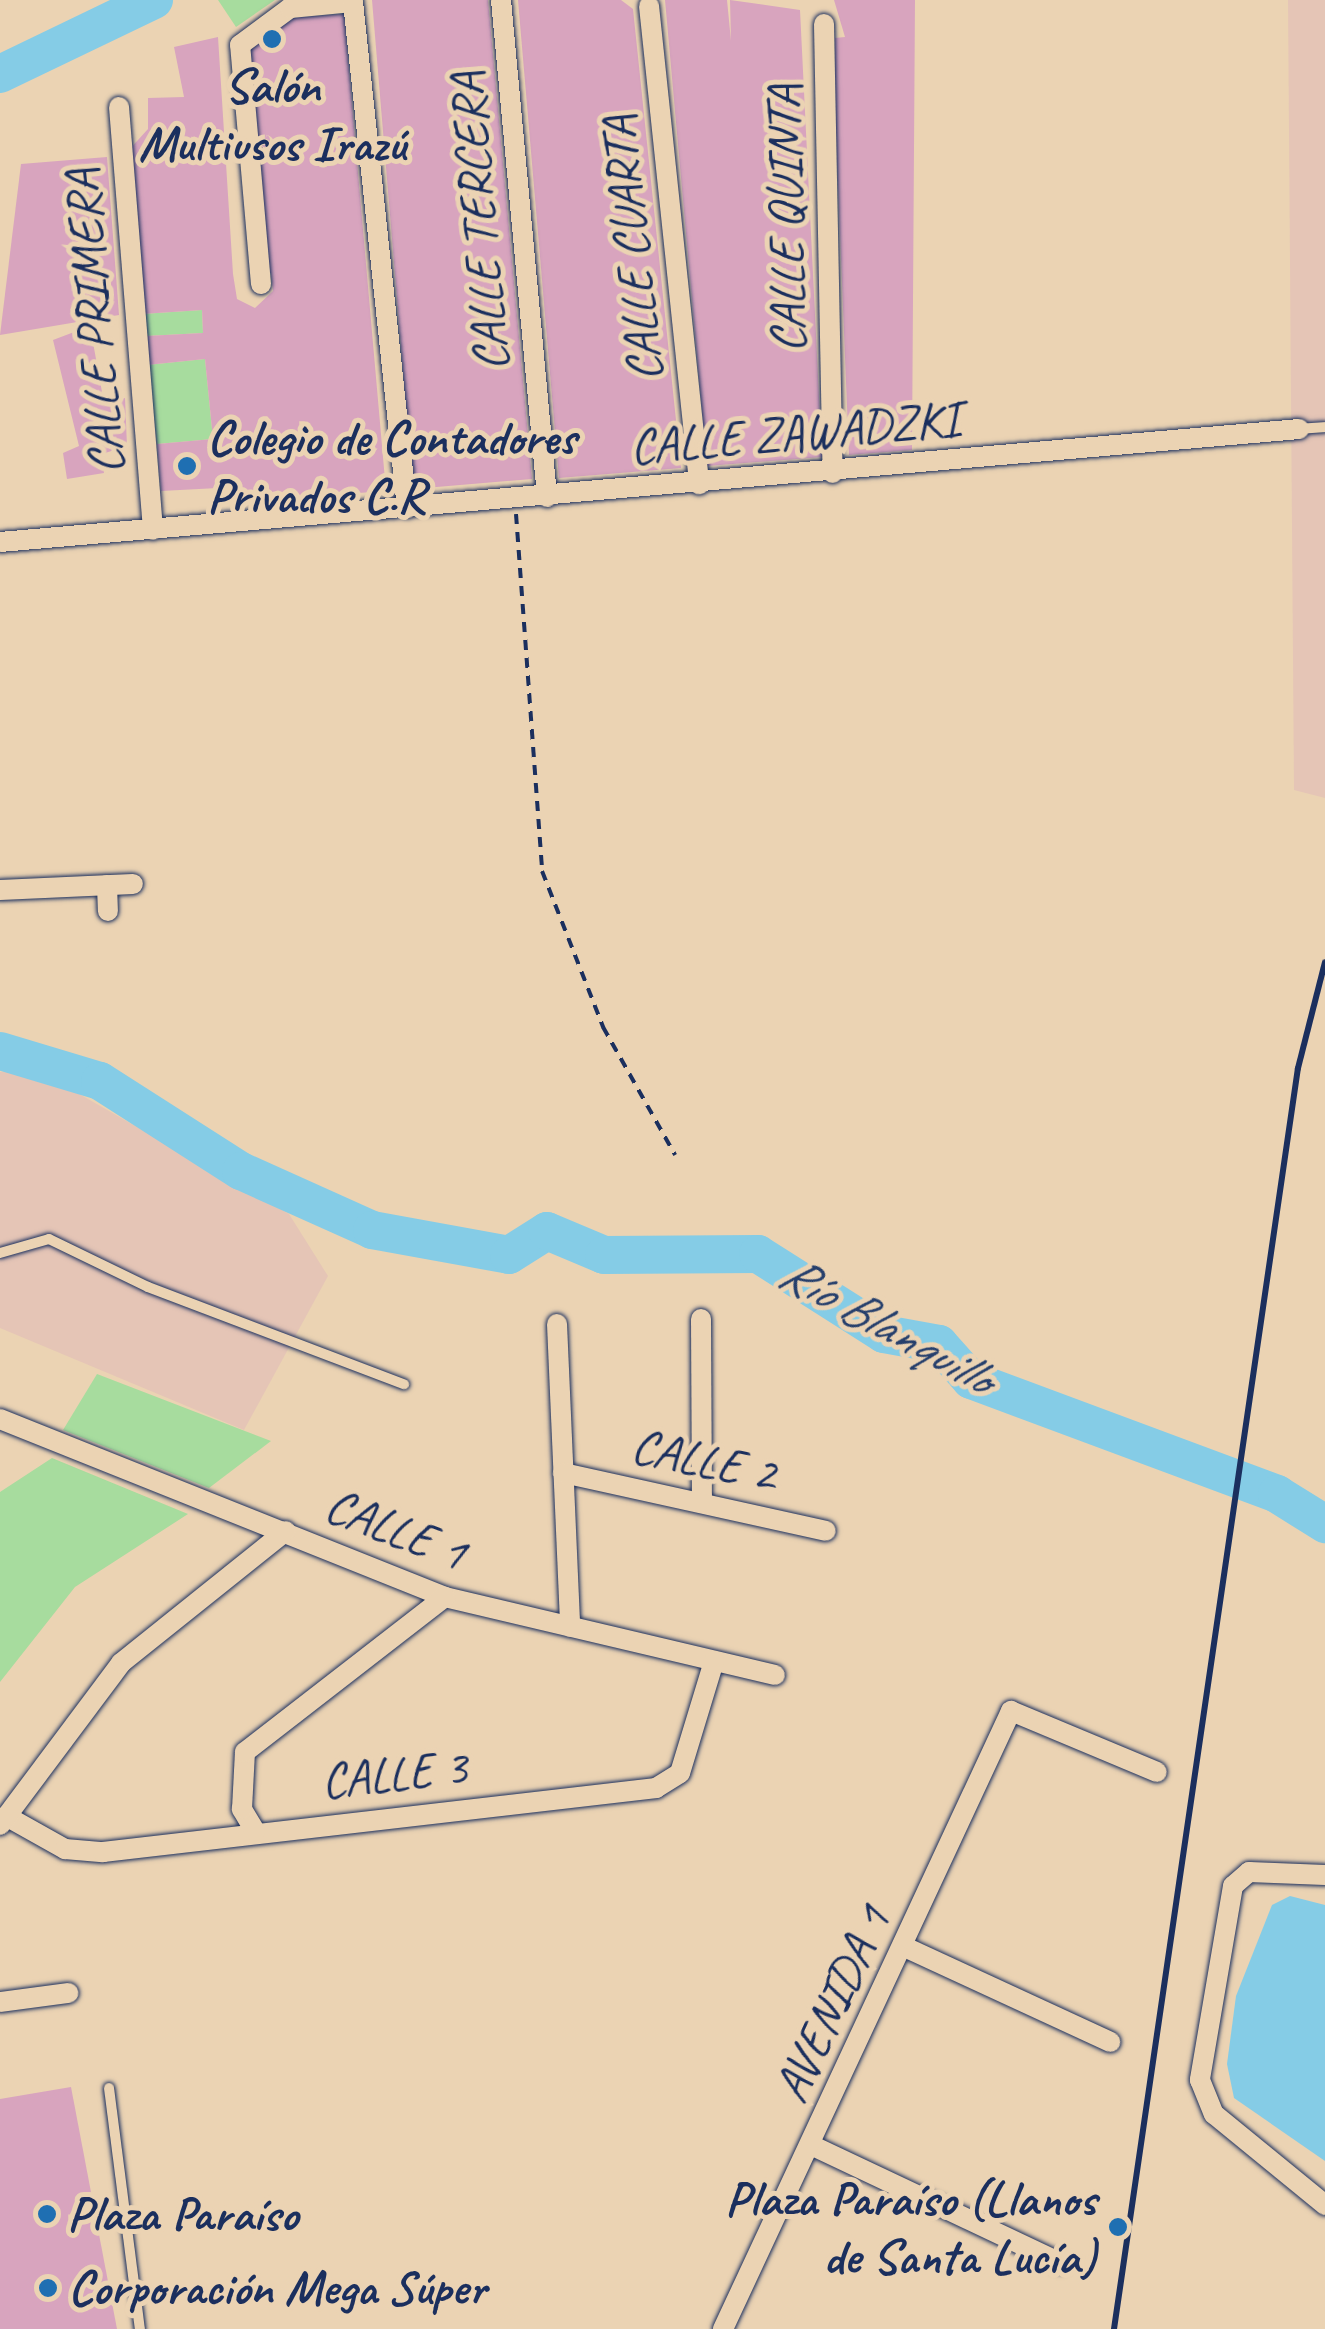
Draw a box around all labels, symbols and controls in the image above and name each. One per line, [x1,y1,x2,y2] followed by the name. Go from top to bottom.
[261,28,283,50] marker: Salón Multiusos Irazú
[138,55,406,172] place label: Salón Multiusos Irazú
[436,71,522,373] street label: CALLE TERCERA
[754,84,818,354] street label: CALLE QUINTA
[588,113,676,385] street label: CALLE CUARTA
[51,167,137,477] street label: CALLE PRIMERA
[627,389,963,477] street label: CALLE ZAWADZKI
[207,407,574,524] place label: Colegio de Contadores Privados C.R
[176,455,198,477] marker: Colegio de Contadores Privados C.R
[768,1241,1004,1409] water label: Río Blanquillo
[626,1415,782,1505] street label: CALLE 2
[317,1475,475,1583] street label: CALLE 1
[318,1737,470,1811] street label: CALLE 3
[761,1896,903,2112] street label: AVENIDA 1
[725,2168,1096,2286] place label: Plaza Paraíso (Llanos de Santa Lucía)
[67,2184,298,2244] place label: Plaza Paraíso
[36,2203,58,2225] marker: Plaza Paraíso
[1105,2214,1131,2240] marker: Plaza Paraíso (Llanos de Santa Lucía)
[68,2258,485,2318] place label: Corporación Mega Súper
[37,2277,59,2299] marker: Corporación Mega Súper

